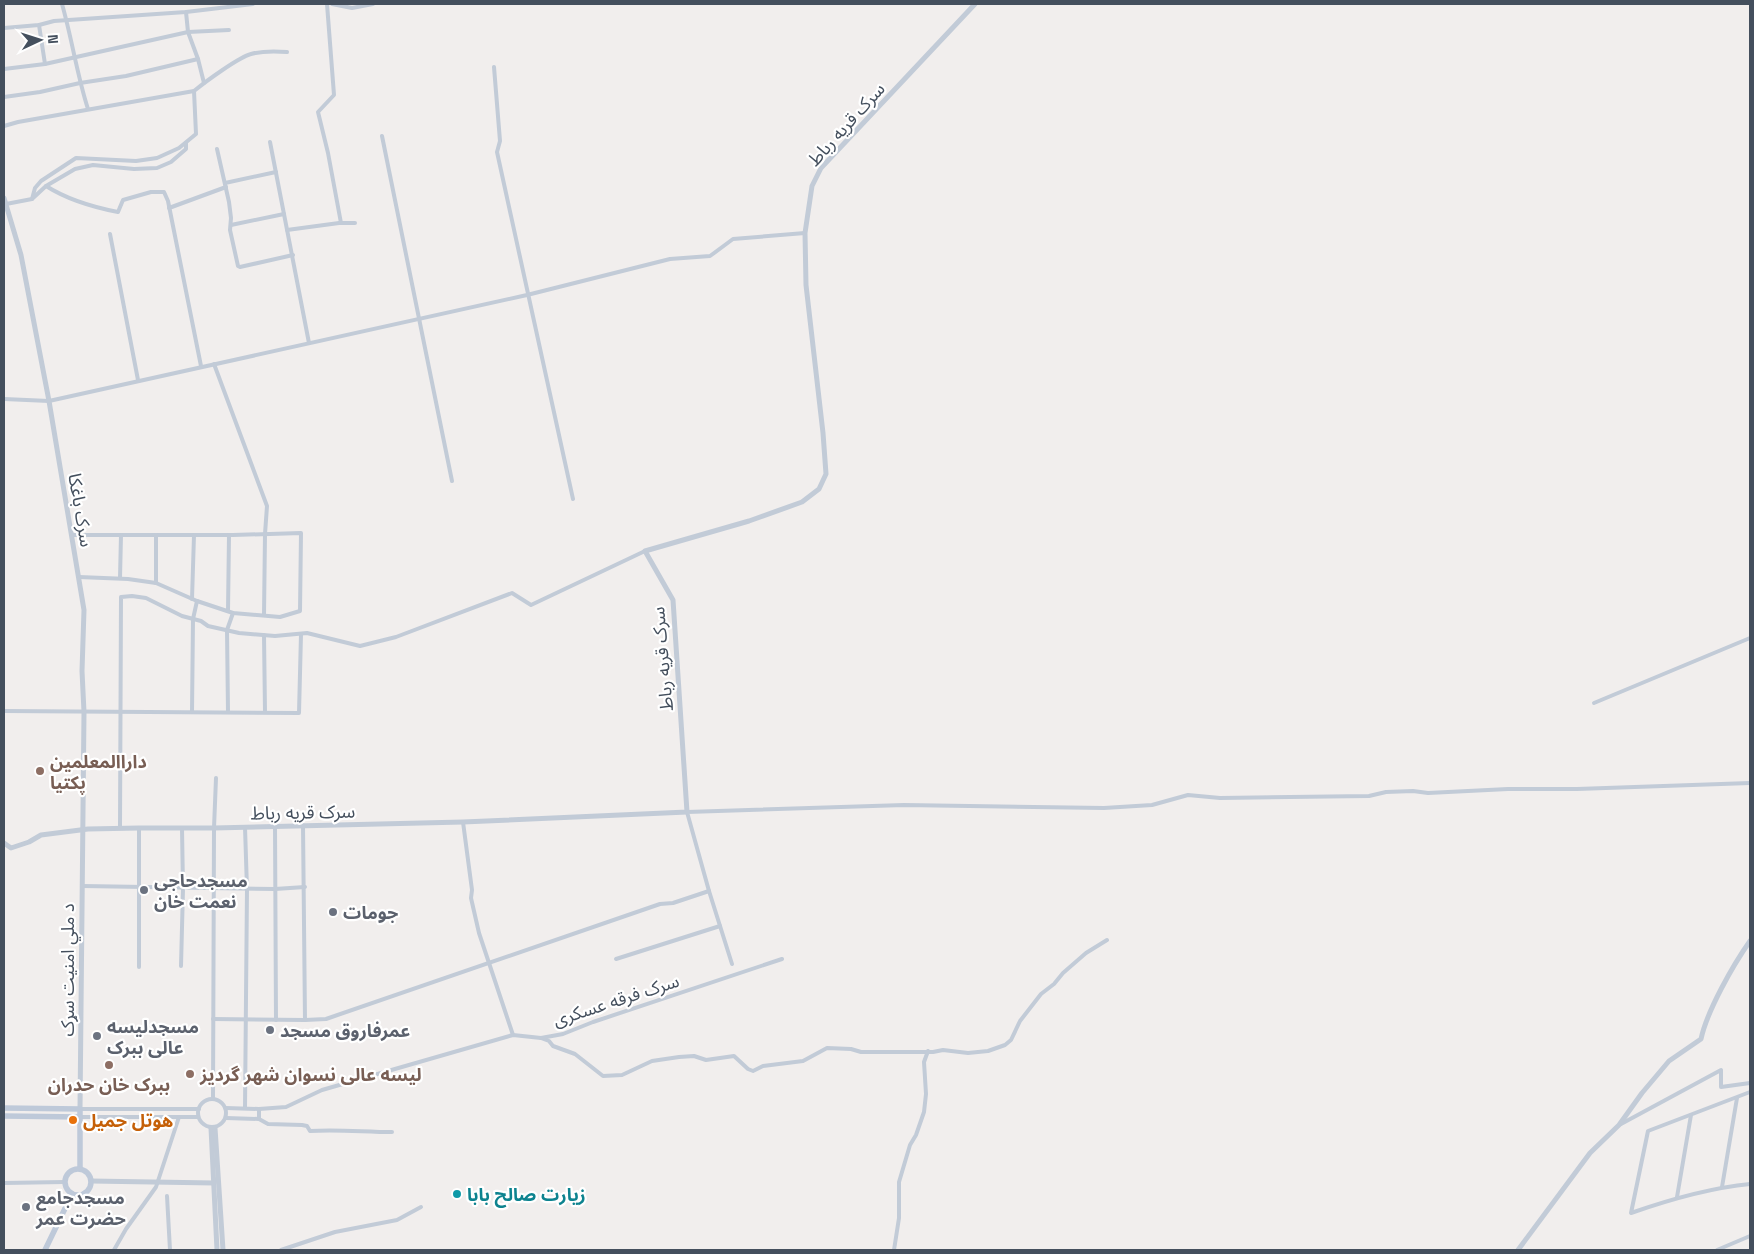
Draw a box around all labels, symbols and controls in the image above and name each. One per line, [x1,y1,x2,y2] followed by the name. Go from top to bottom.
[15,15,65,65] north arrow
[44,34,62,44] text: N
[802,77,890,171] street label: سرک قریه رباط
[63,471,99,549] street label: سرک باغکا
[646,606,678,712] street label: سرک قریه رباط
[50,750,147,794] place label: داراالمعلمین پکتیا
[34,765,46,777] marker: داراالمعلمین پکتیا
[250,800,356,824] street label: سرک قریه رباط
[154,869,248,913] place label: مسجدحاجی نعمت خان
[138,884,150,896] marker: مسجدحاجی نعمت خان
[343,901,398,924] place label: جومات
[56,903,81,1037] street label: د ملي امنیت سړک
[327,906,339,918] marker: جومات
[550,969,682,1031] street label: سرک فرقه عسکری
[107,1015,199,1059] place label: مسجدلیسه عالی ببرک
[280,1019,410,1042] place label: عمرفاروق مسجد
[264,1024,276,1036] marker: عمرفاروق مسجد
[91,1030,103,1042] marker: مسجدلیسه عالی ببرک
[103,1059,115,1071] marker: ببرک خان حدران
[199,1063,422,1086] place label: لیسه عالی نسوان شهر گردیز
[184,1068,196,1080] marker: لیسه عالی نسوان شهر گردیز
[48,1073,170,1096] place label: ببرک خان حدران
[83,1109,173,1132] place label: هوتل جمیل
[67,1114,79,1126] marker: هوتل جمیل
[467,1183,586,1208] place label: زیارت صالح بابا
[35,1186,126,1230] place label: مسجدجامع حضرت عمر
[451,1188,463,1200] marker: زیارت صالح بابا
[20,1201,32,1213] marker: مسجدجامع حضرت عمر

